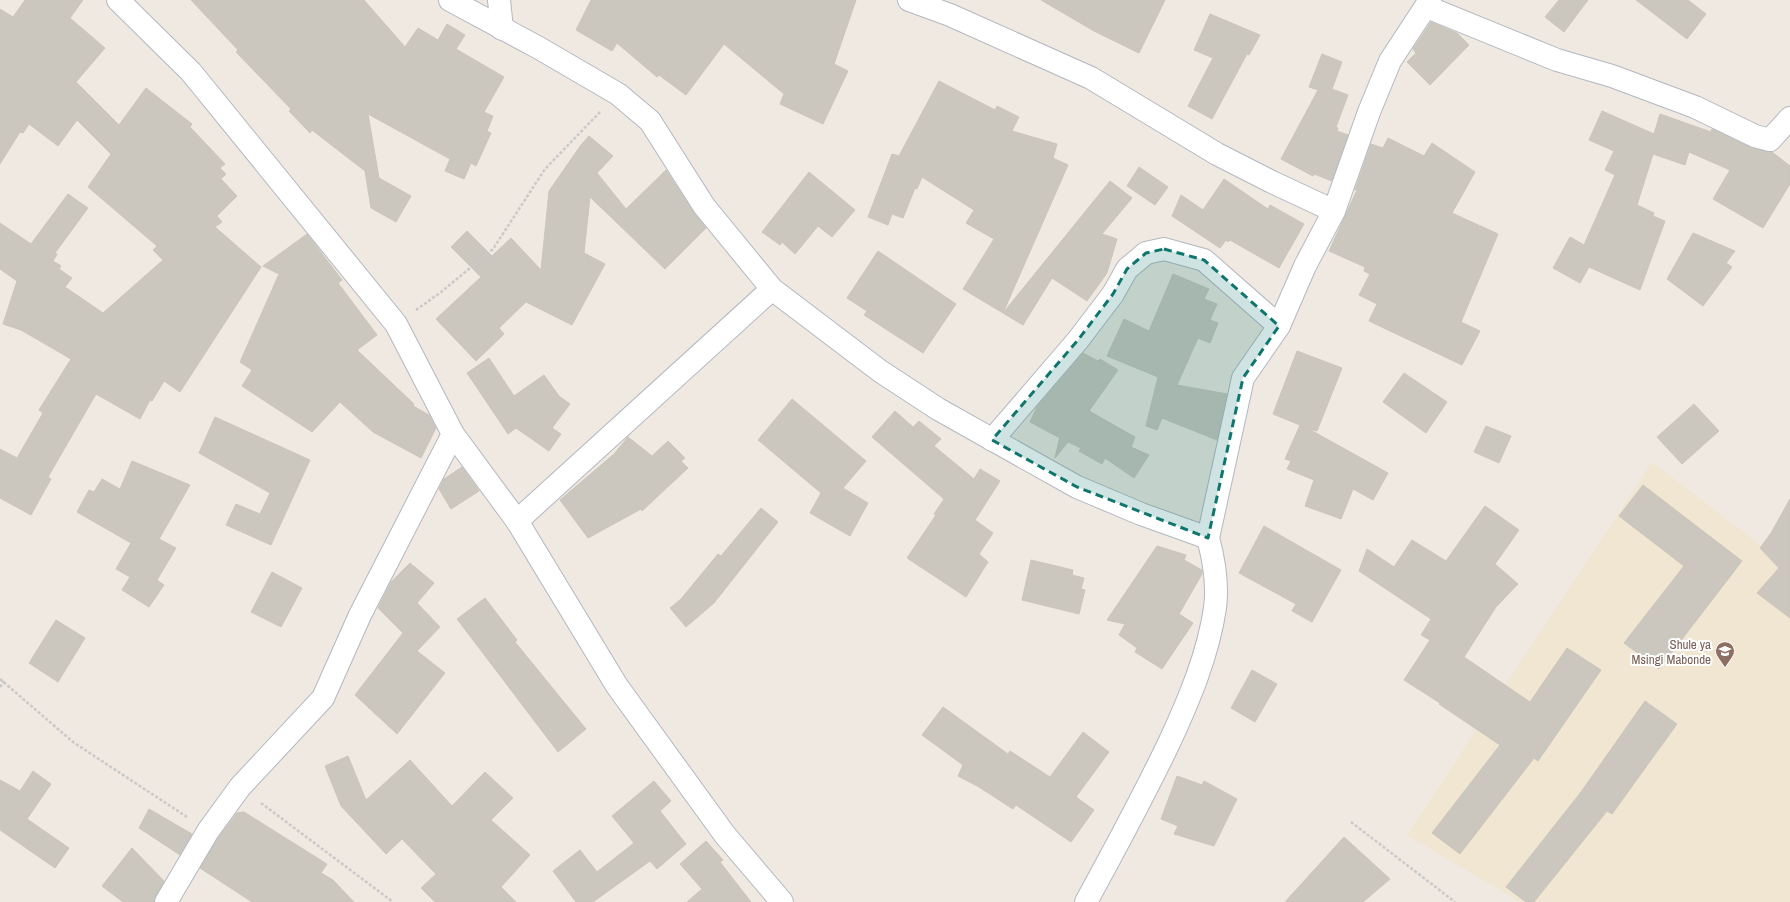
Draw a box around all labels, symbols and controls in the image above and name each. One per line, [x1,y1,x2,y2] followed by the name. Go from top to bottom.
[1632,636,1711,668] place label: Shule ya Msingi Mabonde
[1714,640,1736,668] school or university icon: Shule ya Msingi Mabonde

